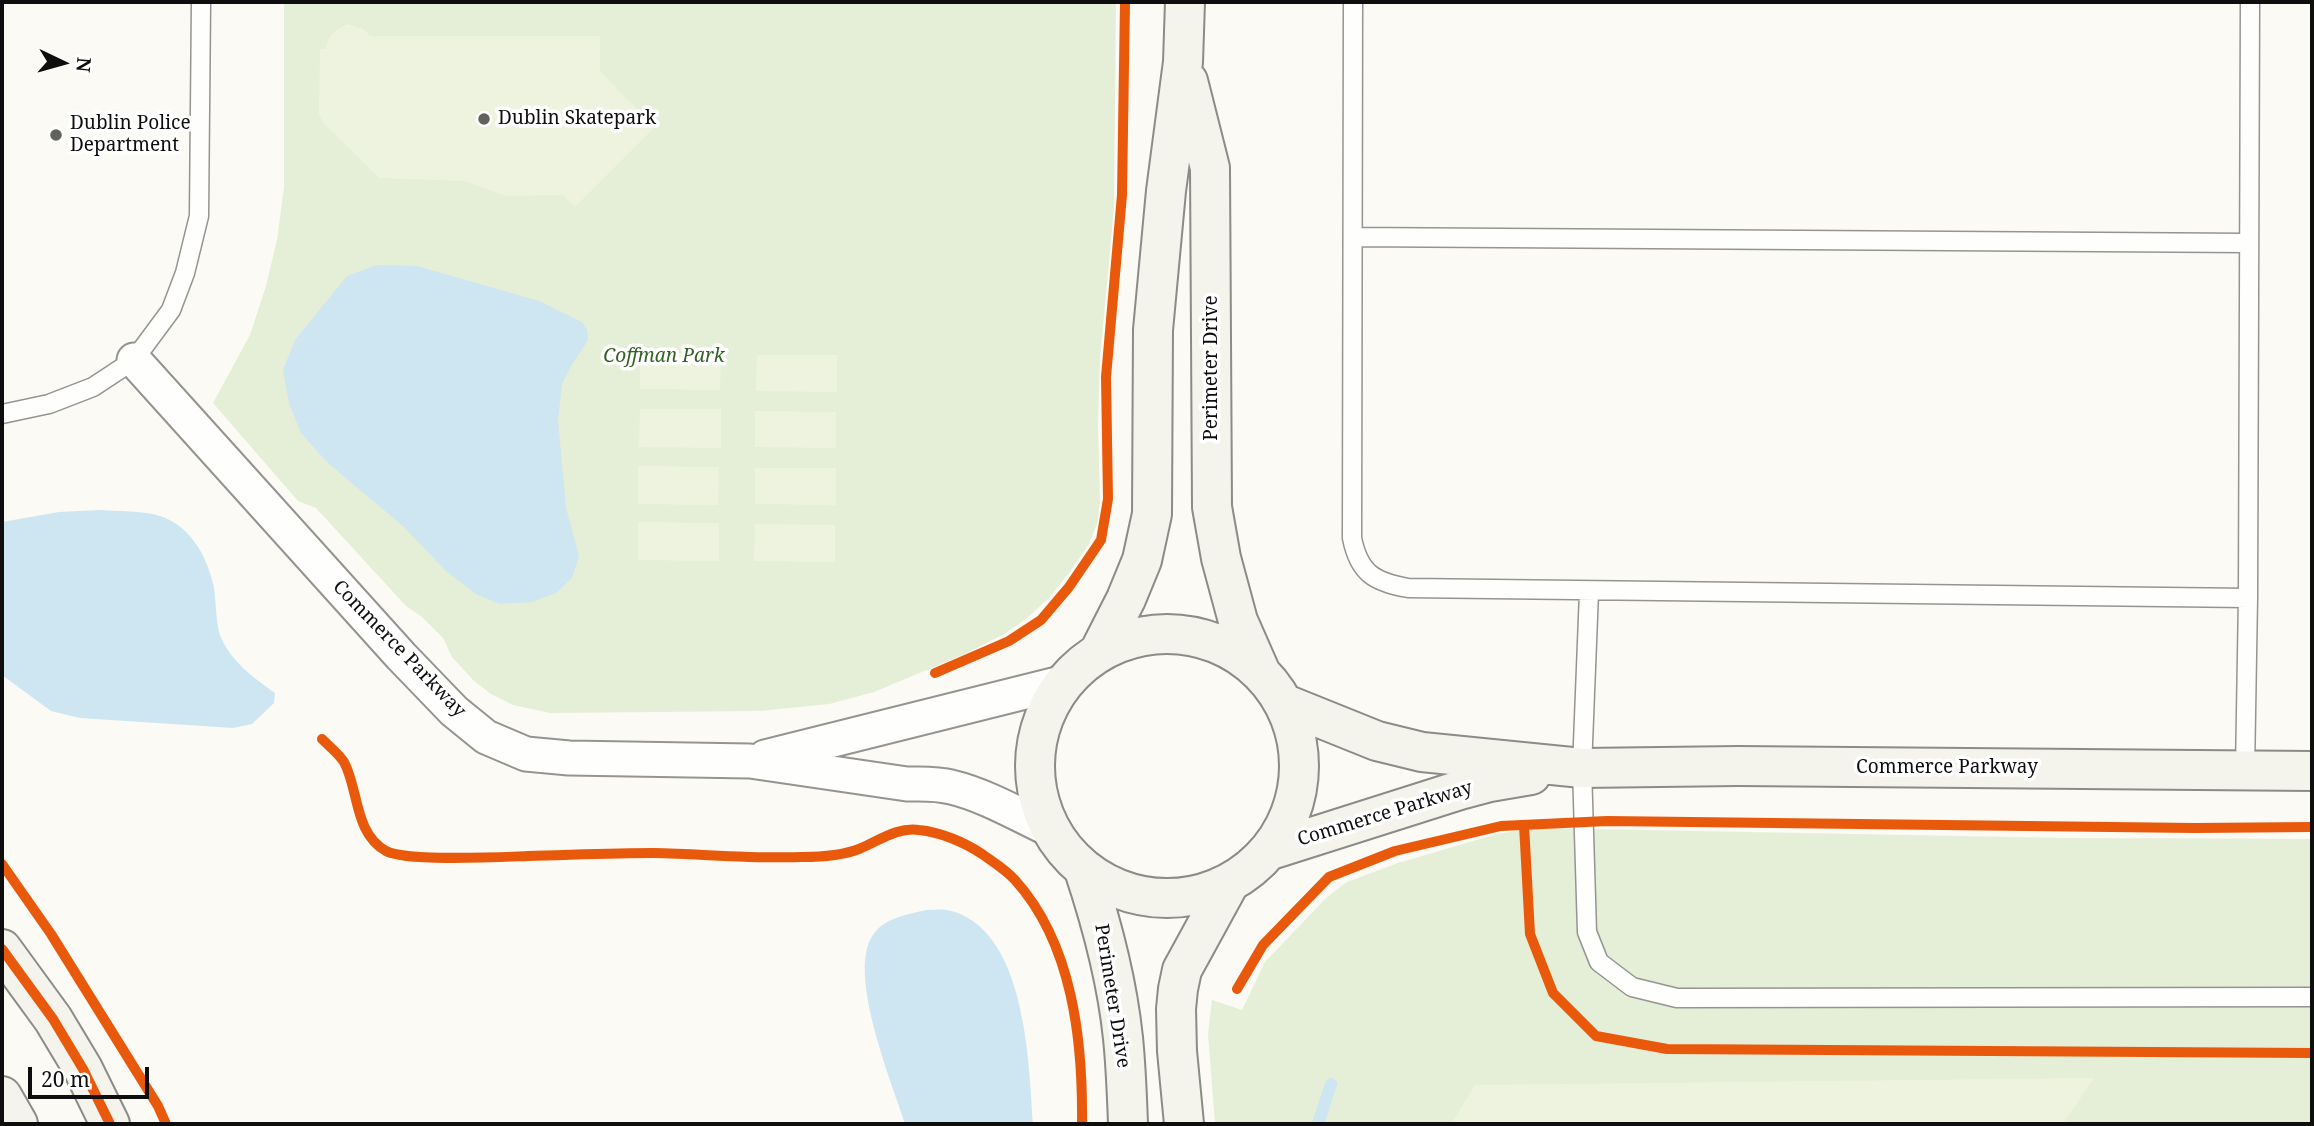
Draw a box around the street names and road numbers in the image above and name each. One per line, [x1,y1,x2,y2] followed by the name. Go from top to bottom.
[1201,295,1223,441] street label: Perimeter Drive
[328,576,470,722] street label: Commerce Parkway
[1856,757,2038,779] street label: Commerce Parkway
[1295,777,1475,851] street label: Commerce Parkway
[1089,922,1135,1070] street label: Perimeter Drive

